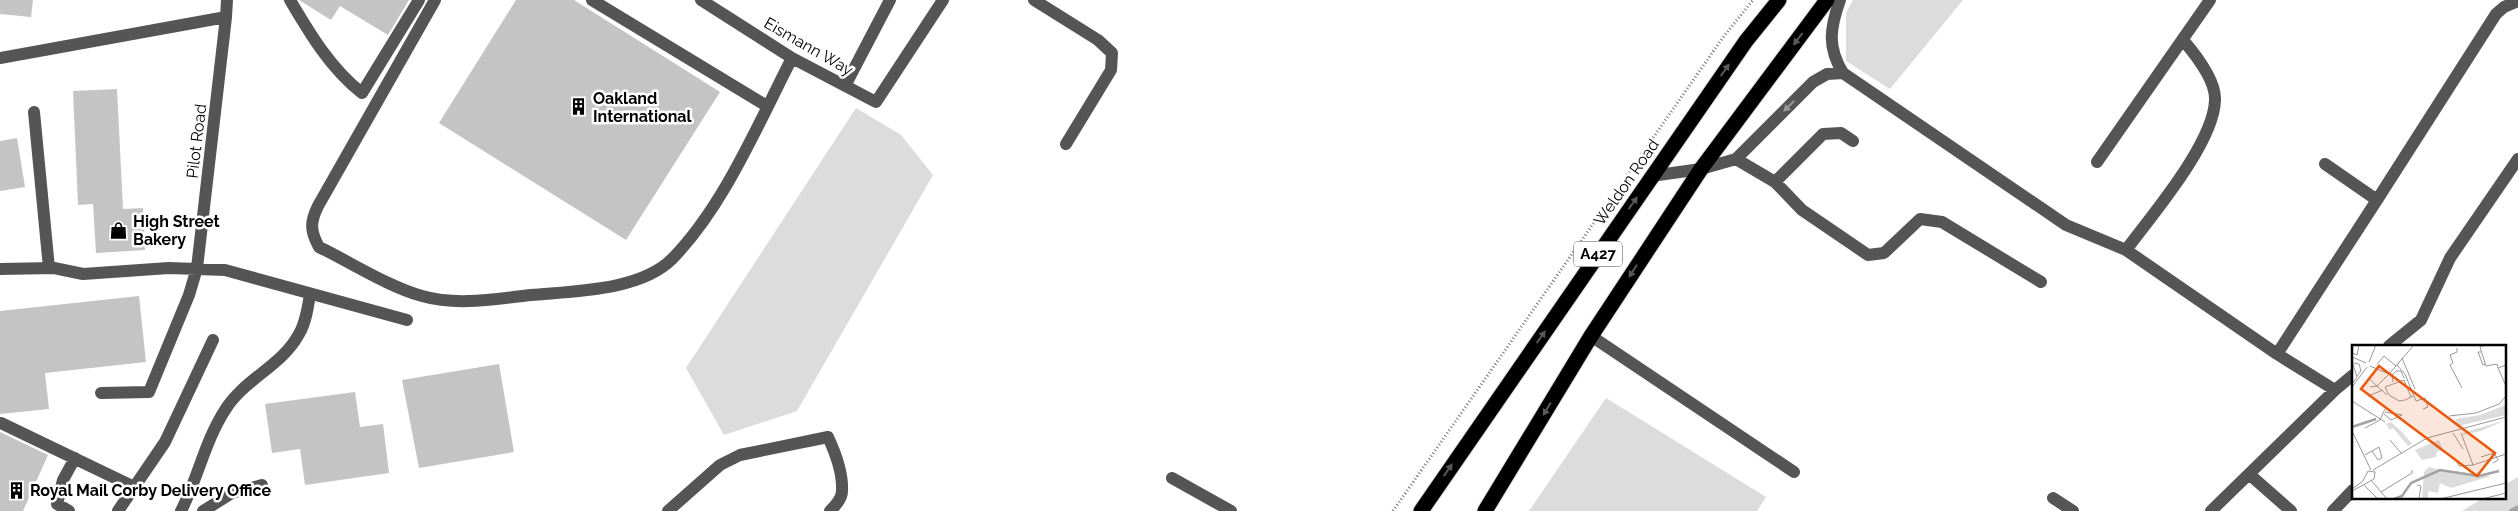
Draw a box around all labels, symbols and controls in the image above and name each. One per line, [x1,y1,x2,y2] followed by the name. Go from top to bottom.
[761,13,857,80] street label: Eismann Way
[1792,32,1803,45] one-way arrow
[1720,63,1730,77] one-way arrow
[593,89,693,126] place label: Oakland International
[569,97,589,117] building icon: Oakland International
[1783,100,1795,112] one-way arrow
[182,103,211,179] street label: Pilot Road
[1590,136,1663,229] street label: Weldon Road
[1628,196,1638,210] one-way arrow
[133,212,220,249] place label: High Street Bakery
[109,220,129,240] shop icon: High Street Bakery
[1574,242,1622,266] road number: A427
[1628,265,1638,278] one-way arrow
[1536,330,1546,344] one-way arrow
[2352,345,2506,498] inset map
[1542,402,1551,415] one-way arrow
[1443,464,1453,477] one-way arrow
[6,480,26,500] building icon: Royal Mail Corby Delivery Office
[30,481,271,500] place label: Royal Mail Corby Delivery Office

